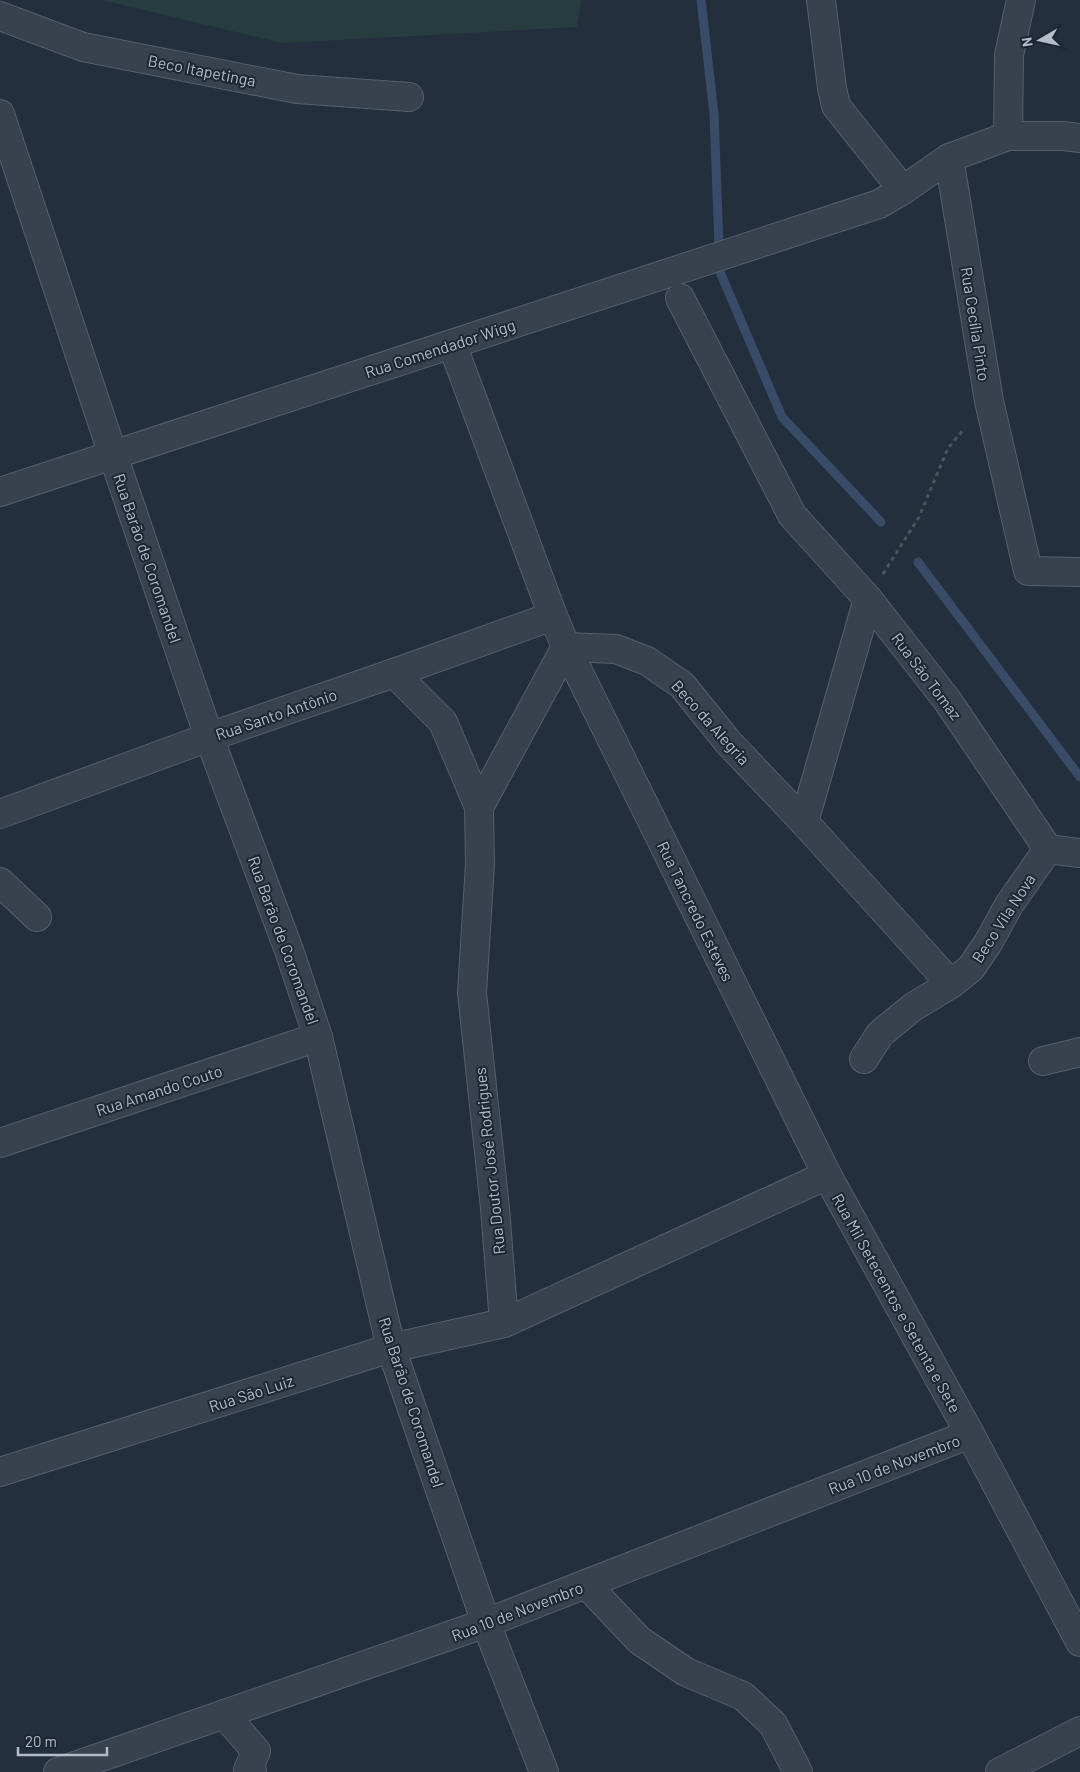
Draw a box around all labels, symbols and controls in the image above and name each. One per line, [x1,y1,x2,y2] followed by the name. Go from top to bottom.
[1015,15,1065,65] north arrow
[1018,36,1036,48] text: N
[147,50,257,90] street label: Beco Itapetinga
[958,266,994,382] street label: Rua Cecília Pinto
[362,315,518,381] street label: Rua Comendador Wigg
[110,471,186,645] street label: Rua Barão de Coromandel
[888,629,966,723] street label: Rua São Tomaz
[668,676,754,768] street label: Beco da Alegria
[213,684,339,744] street label: Rua Santo Antônio
[654,838,738,984] street label: Rua Tancredo Esteves
[245,853,323,1027] street label: Rua Barão de Coromandel
[967,870,1039,966] street label: Beco Vila Nova
[94,1061,224,1119] street label: Rua Amando Couto
[470,1067,508,1255] street label: Rua Doutor José Rodrigues
[829,1190,965,1416] street label: Rua Mil Setecentos e Setenta e Sete
[375,1315,449,1489] street label: Rua Barão de Coromandel
[206,1370,296,1416] street label: Rua São Luiz
[825,1430,963,1498] street label: Rua 10 de Novembro
[448,1577,586,1645] street label: Rua 10 de Novembro
[18,1724,106,1756] scale bar
[25,1732,57,1750] text: 20 m

